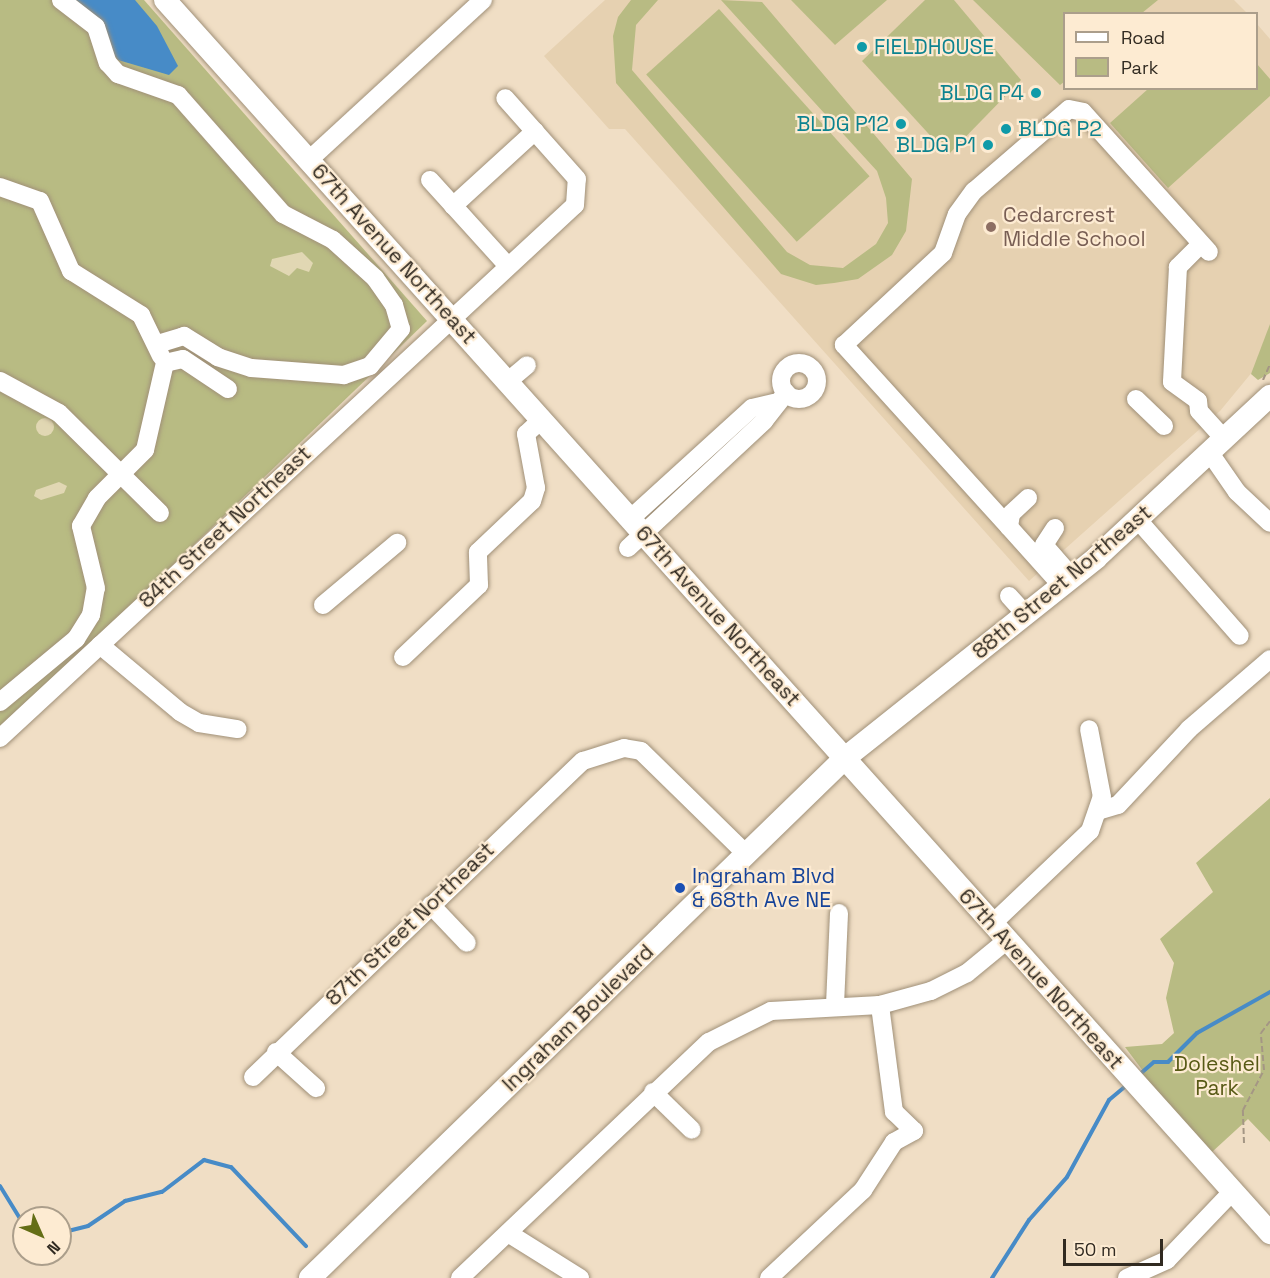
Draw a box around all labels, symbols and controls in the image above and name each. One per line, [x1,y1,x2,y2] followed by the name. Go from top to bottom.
[1063,12,1258,90] legend
[1121,26,1165,49] text: Road
[874,34,994,60] place label: FIELDHOUSE
[855,40,869,54] marker: FIELDHOUSE
[1121,56,1158,79] text: Park
[940,80,1024,106] place label: BLDG P4
[1029,86,1043,100] marker: BLDG P4
[796,111,889,137] place label: BLDG P12
[1018,116,1102,142] place label: BLDG P2
[894,117,908,131] marker: BLDG P12
[999,122,1013,136] marker: BLDG P2
[896,132,976,158] place label: BLDG P1
[981,138,995,152] marker: BLDG P1
[306,159,482,349] street label: 67th Avenue Northeast
[1003,202,1146,252] place label: Cedarcrest Middle School
[984,220,998,234] marker: Cedarcrest Middle School
[134,441,316,613] street label: 84th Street Northeast
[967,500,1157,664] street label: 88th Street Northeast
[630,521,806,711] street label: 67th Avenue Northeast
[321,837,499,1011] street label: 87th Street Northeast
[692,863,835,913] place label: Ingraham Blvd & 68th Ave NE
[673,881,687,895] marker: Ingraham Blvd & 68th Ave NE
[953,884,1129,1074] street label: 67th Avenue Northeast
[497,939,659,1097] street label: Ingraham Boulevard
[1174,1051,1260,1101] park label: Doleshel Park
[12,1206,72,1266] north arrow
[1066,1227,1166,1265] scale bar
[42,1236,65,1259] text: N
[1074,1238,1116,1261] text: 50 m

